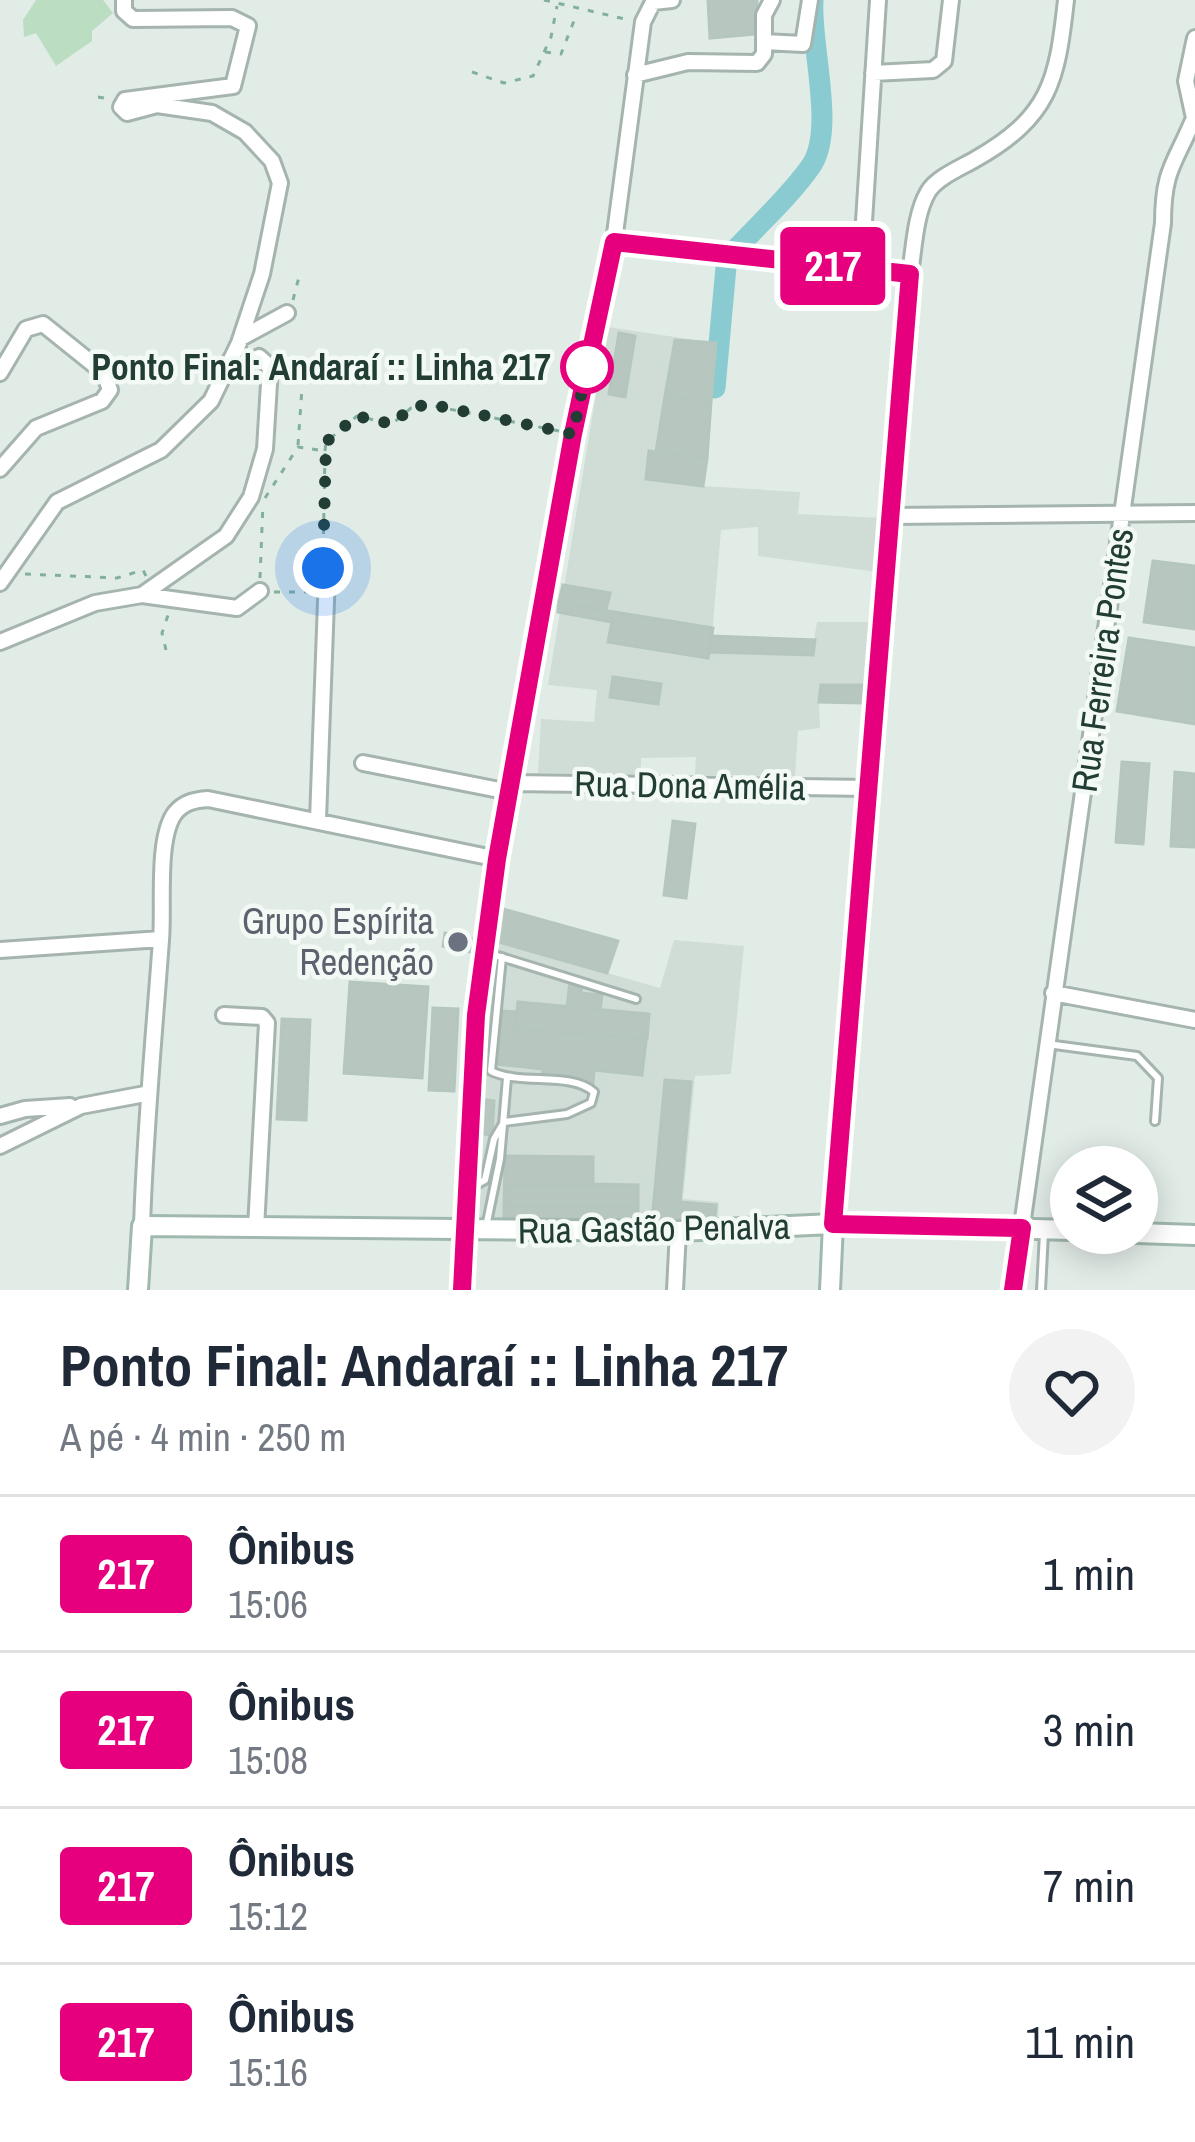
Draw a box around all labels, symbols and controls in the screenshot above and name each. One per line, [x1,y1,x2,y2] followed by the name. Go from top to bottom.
[764,227,902,305] line badge: 217
[804,238,862,294] text: 217
[562,342,612,392] marker: Ponto Final: Andaraí :: Linha 217
[91,343,551,391] place label: Ponto Final: Andaraí :: Linha 217
[1060,525,1144,795] street label: Rua Ferreira Pontes
[293,538,353,598] your location
[574,759,806,811] street label: Rua Dona Amélia
[242,897,434,986] place label: Grupo Espírita Redenção
[445,929,471,955] marker: Grupo Espírita Redenção
[1050,1146,1158,1254] map controls
[1050,1146,1158,1254] button: layers
[517,1202,791,1254] street label: Rua Gastão Penalva
[60,1327,788,1404] text: Ponto Final: Andaraí :: Linha 217
[1009,1329,1135,1455] button: heart
[60,1411,346,1463] text: A pé · 4 min · 250 m
[228,1517,355,1578] text: Ônibus
[1043,1543,1135,1604] text: 1 min
[97,1546,155,1602] text: 217
[228,1578,308,1630] text: 15:06
[228,1673,355,1734] text: Ônibus
[1043,1699,1135,1760] text: 3 min
[97,1702,155,1758] text: 217
[228,1734,308,1786] text: 15:08
[228,1829,355,1890] text: Ônibus
[1043,1855,1135,1916] text: 7 min
[97,1858,155,1914] text: 217
[228,1890,308,1942] text: 15:12
[228,1985,355,2046] text: Ônibus
[1025,2011,1135,2072] text: 11 min
[97,2014,155,2070] text: 217
[228,2046,308,2098] text: 15:16

